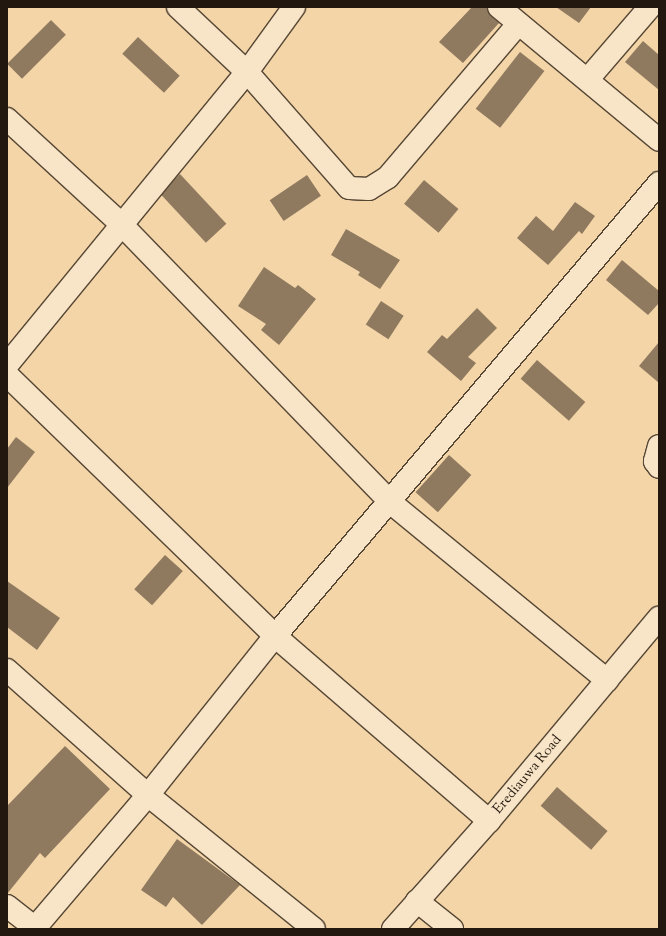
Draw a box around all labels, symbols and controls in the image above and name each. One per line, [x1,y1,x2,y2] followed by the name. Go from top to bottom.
[490,732,566,818] street label: Erediauwa Road

